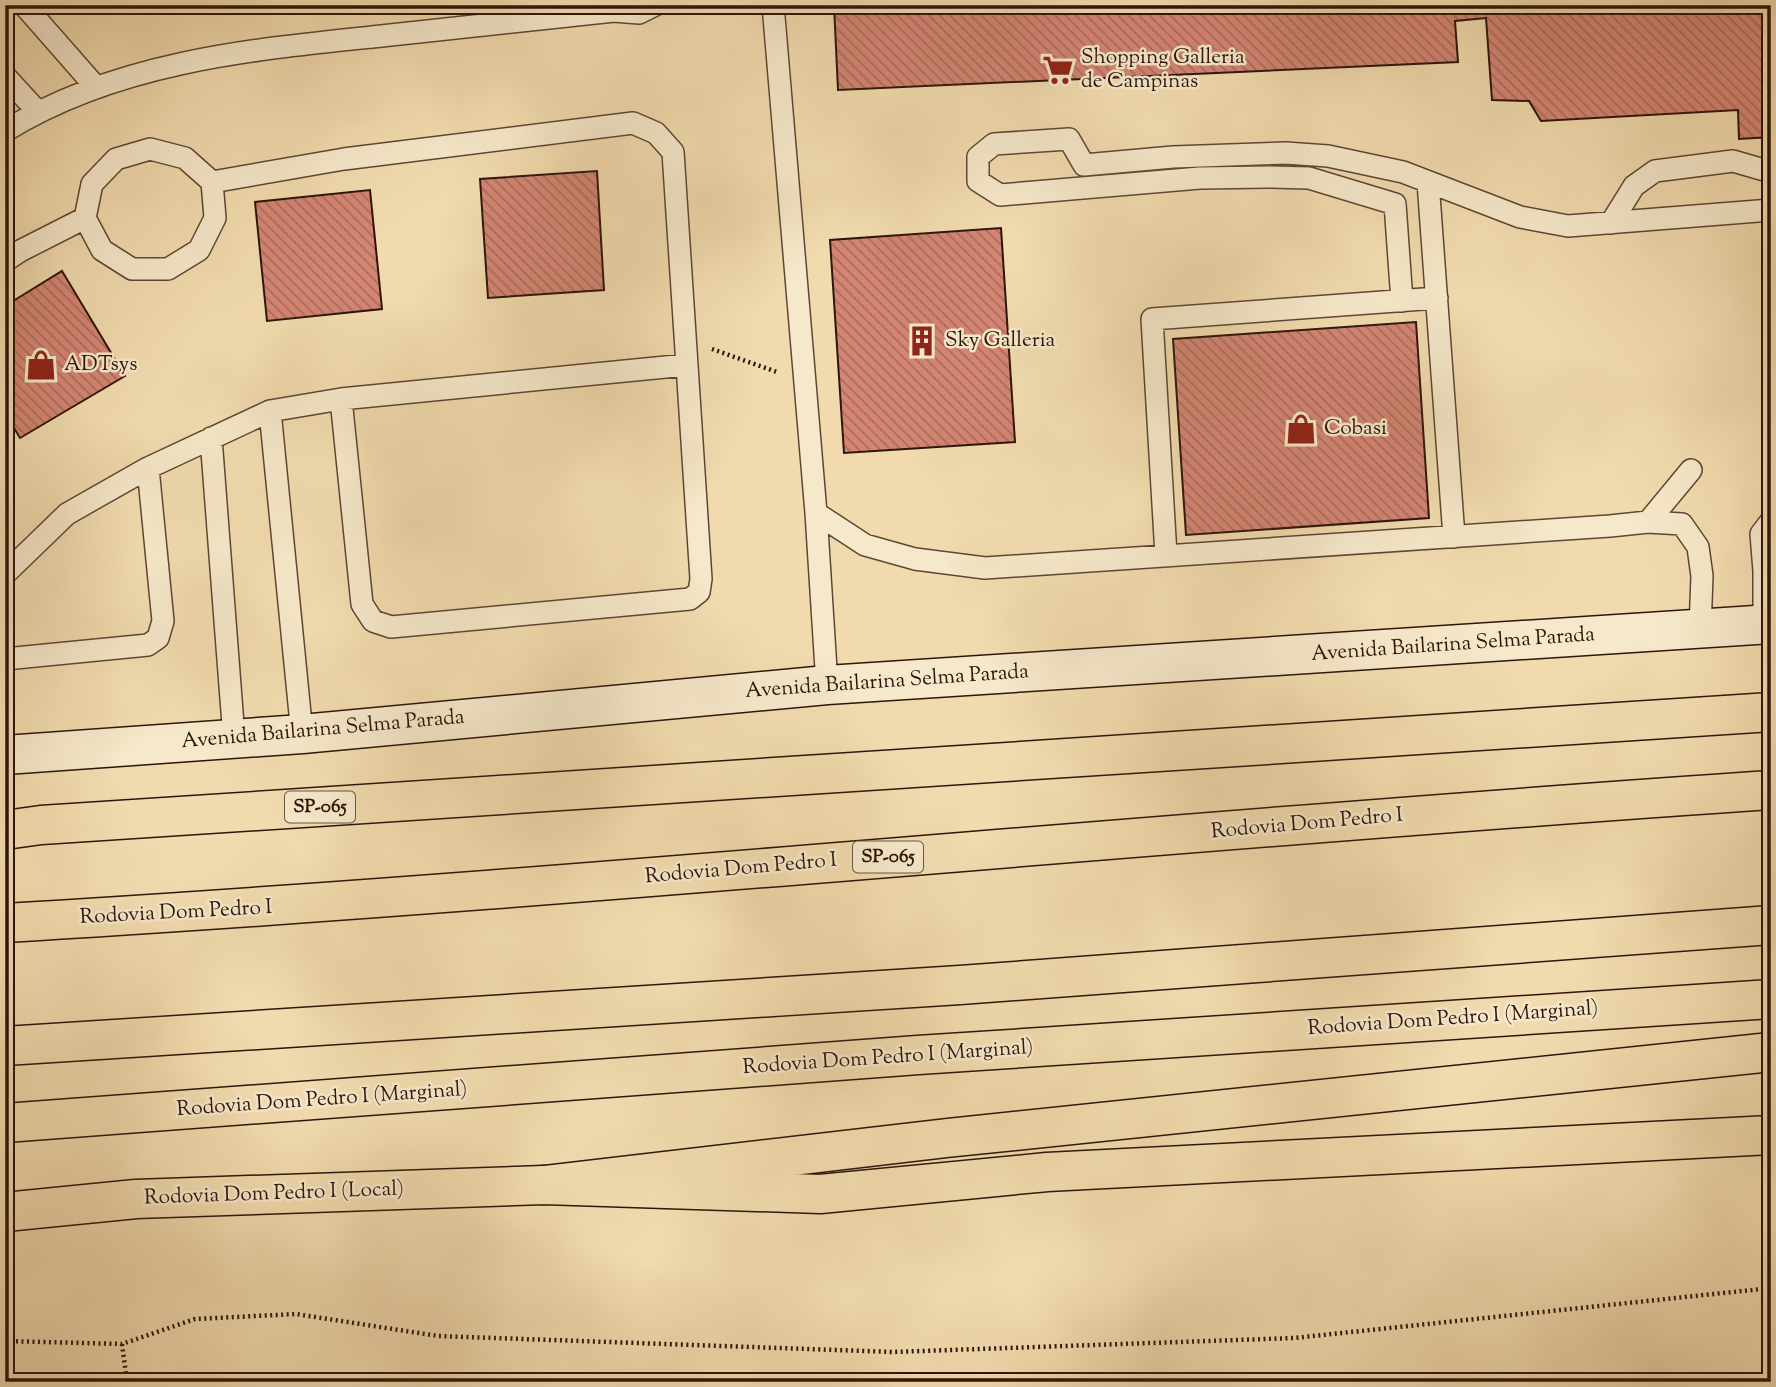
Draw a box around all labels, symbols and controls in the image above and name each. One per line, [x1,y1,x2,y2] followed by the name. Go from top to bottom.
[1081,43,1245,97] place label: Shopping Galleria de Campinas
[1041,53,1075,87] supermarket icon: Shopping Galleria de Campinas
[905,324,939,358] building icon: Sky Galleria
[945,326,1056,356] place label: Sky Galleria
[24,348,58,382] shop icon: ADTsys
[64,350,138,380] place label: ADTsys
[1284,412,1318,446] shop icon: Cobasi
[1324,414,1387,444] place label: Cobasi
[1310,620,1596,670] street label: Avenida Bailarina Selma Parada
[744,657,1030,707] street label: Avenida Bailarina Selma Parada
[180,703,466,757] street label: Avenida Bailarina Selma Parada
[285,792,355,822] road number: SP-065
[1210,801,1404,847] street label: Rodovia Dom Pedro I
[853,842,923,872] road number: SP-065
[644,846,838,892] street label: Rodovia Dom Pedro I
[79,893,273,933] street label: Rodovia Dom Pedro I
[1307,994,1599,1044] street label: Rodovia Dom Pedro I (Marginal)
[742,1033,1034,1083] street label: Rodovia Dom Pedro I (Marginal)
[176,1075,468,1125] street label: Rodovia Dom Pedro I (Marginal)
[144,1174,404,1214] street label: Rodovia Dom Pedro I (Local)

